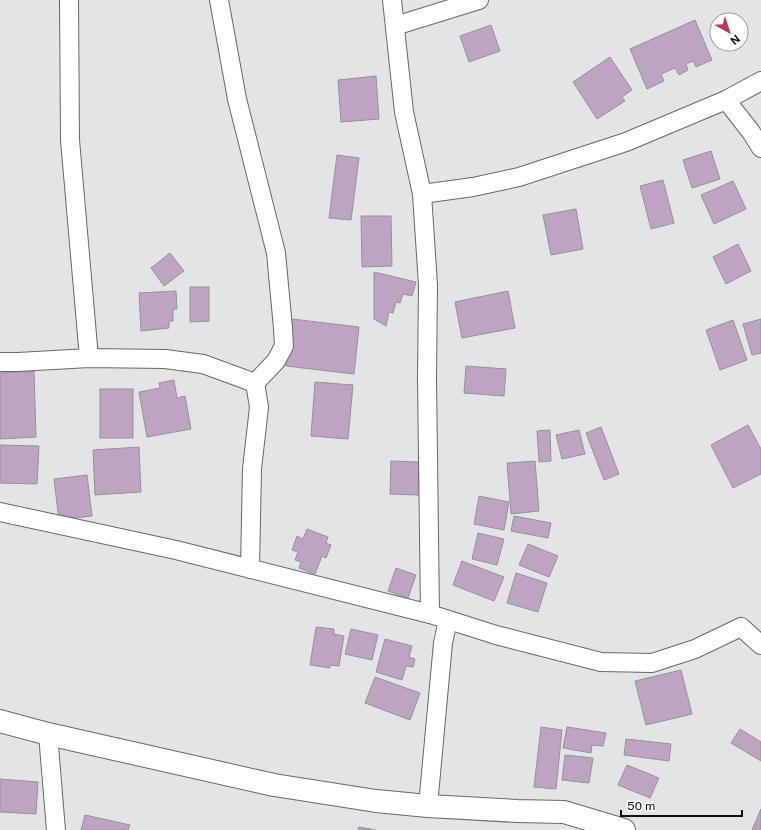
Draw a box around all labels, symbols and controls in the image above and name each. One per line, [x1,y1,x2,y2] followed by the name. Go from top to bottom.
[709,12,749,52] north arrow
[728,32,742,47] text: N
[621,792,742,818] scale bar
[627,799,655,813] text: 50 m

